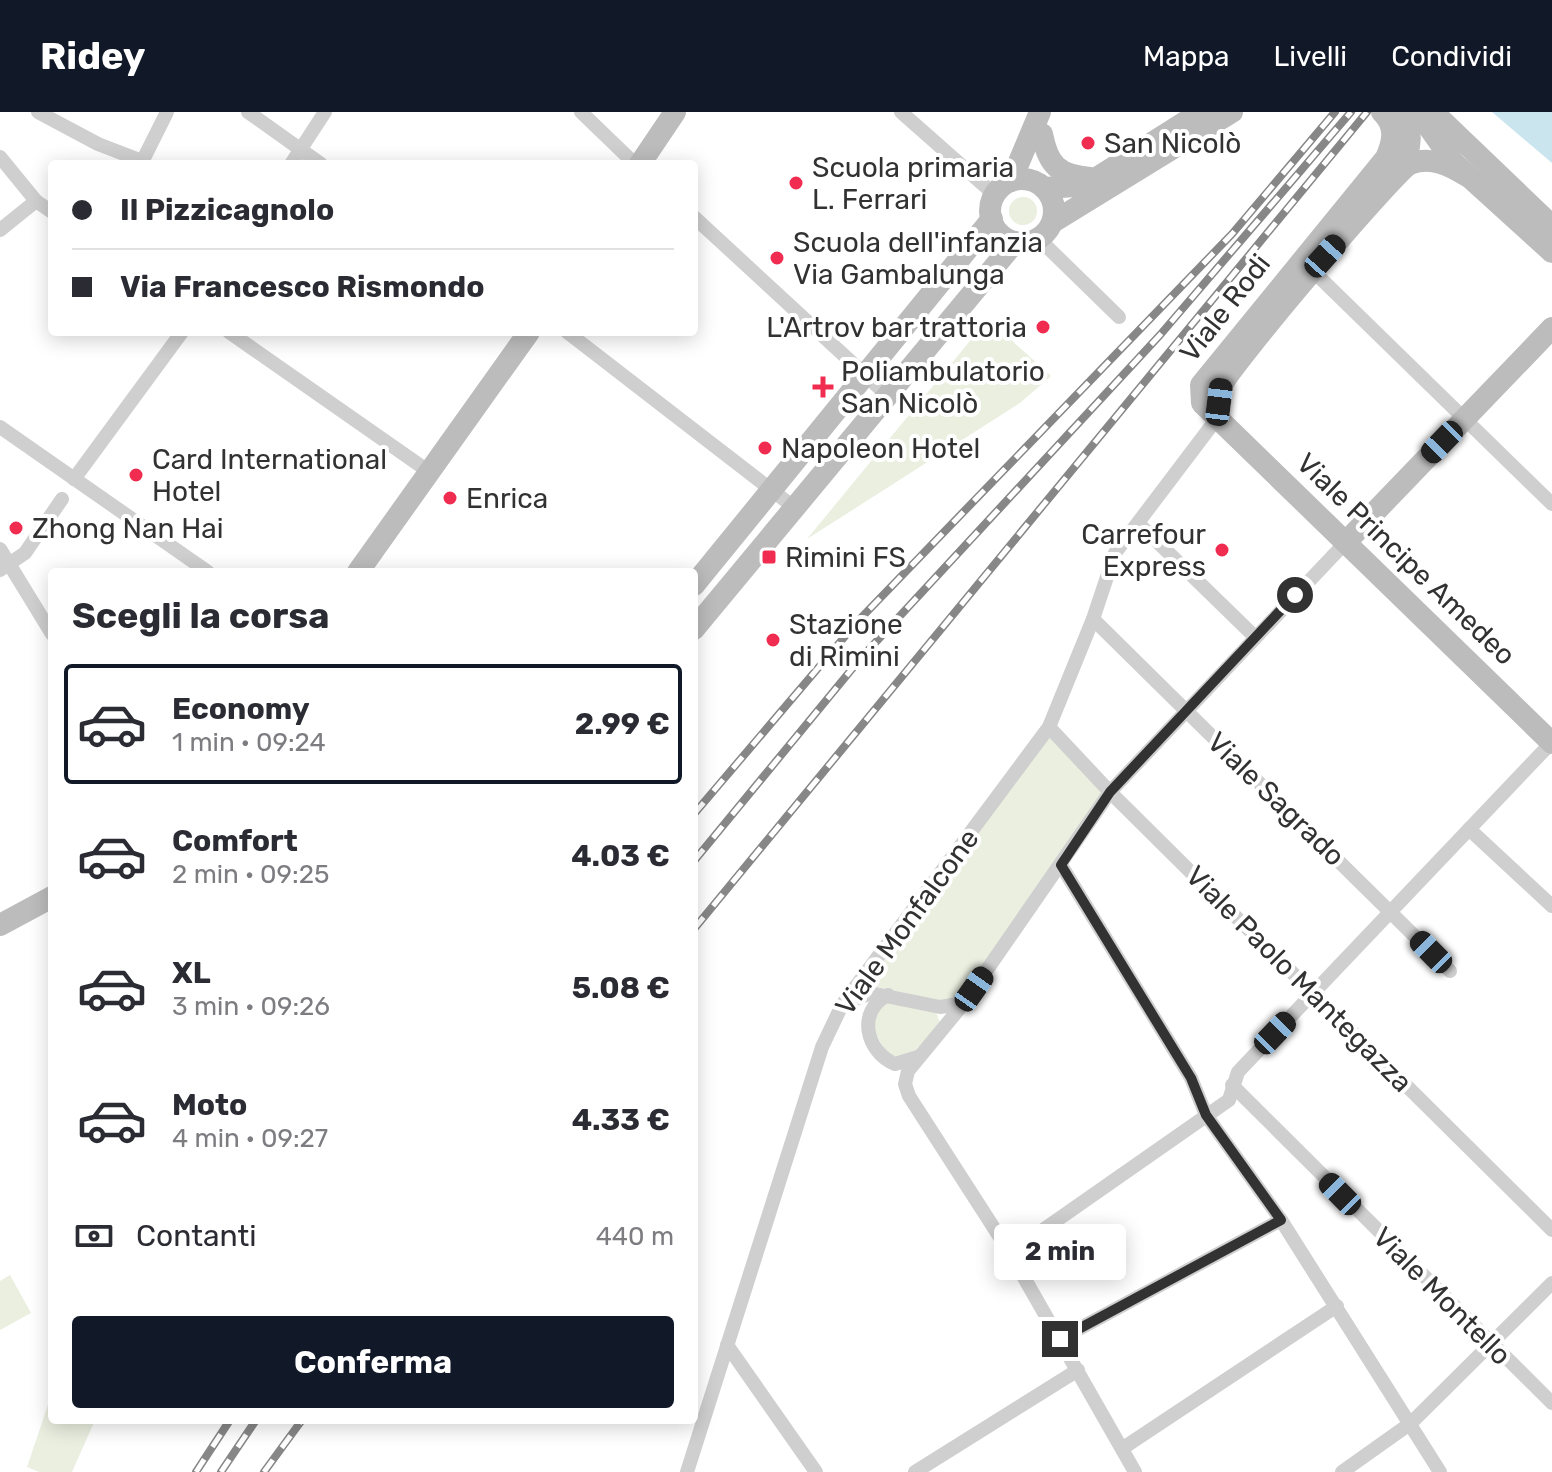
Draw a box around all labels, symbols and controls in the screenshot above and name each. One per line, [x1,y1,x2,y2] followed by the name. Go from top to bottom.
[40,33,146,79] text: Ridey
[1143,40,1230,73] text: Mappa
[1274,40,1347,73] text: Livelli
[1391,40,1512,73] text: Condividi
[1104,127,1241,160] place label: San Nicolò
[1079,134,1097,152] marker: San Nicolò
[812,151,1014,216] place label: Scuola primaria L. Ferrari
[787,174,805,192] marker: Scuola primaria L. Ferrari
[120,192,334,228] text: Il Pizzicagnolo
[793,226,1043,291] place label: Scuola dell'infanzia Via Gambalunga
[1300,230,1350,282] car
[1173,248,1277,368] street label: Viale Rodi
[768,249,786,267] marker: Scuola dell'infanzia Via Gambalunga
[120,269,485,305] text: Via Francesco Rismondo
[766,311,1027,344] place label: L'Artrov bar trattoria
[1034,318,1052,336] marker: L'Artrov bar trattoria
[841,355,1045,420] place label: Poliambulatorio San Nicolò
[812,376,834,398] marker: Poliambulatorio San Nicolò
[1204,377,1234,427] car
[1417,416,1467,468] car
[781,432,980,465] place label: Napoleon Hotel
[756,439,774,457] marker: Napoleon Hotel
[152,443,387,508] place label: Card International Hotel
[1290,446,1522,672] street label: Viale Principe Amedeo
[127,466,145,484] marker: Card International Hotel
[466,482,548,515] place label: Enrica
[441,489,459,507] marker: Enrica
[32,512,223,545] place label: Zhong Nan Hai
[1081,518,1206,583] place label: Carrefour Express
[7,519,25,537] marker: Zhong Nan Hai
[785,541,906,574] place label: Rimini FS
[1213,541,1231,559] marker: Carrefour Express
[760,548,778,566] marker: Rimini FS
[1277,577,1313,613] route start
[72,594,330,637] text: Scegli la corsa
[789,608,903,673] place label: Stazione di Rimini
[764,631,782,649] marker: Stazione di Rimini
[76,688,148,760] icon: car
[172,691,310,727] text: Economy
[575,706,670,742] text: 2.99 €
[1201,725,1351,873] street label: Viale Sagrado
[172,727,326,758] text: 1 min · 09:24
[76,820,148,892] icon: car
[172,823,298,859] text: Comfort
[828,823,986,1021] street label: Viale Monfalcone
[571,838,670,874] text: 4.03 €
[172,859,329,890] text: 2 min · 09:25
[1179,859,1419,1099] street label: Viale Paolo Mantegazza
[1406,927,1456,977] car
[76,952,148,1024] icon: car
[172,955,211,991] text: XL
[950,962,998,1016] car
[572,970,670,1006] text: 5.08 €
[172,991,330,1022] text: 3 min · 09:26
[1250,1007,1300,1059] car
[76,1084,148,1156] icon: car
[172,1087,247,1123] text: Moto
[572,1102,670,1138] text: 4.33 €
[172,1123,328,1154] text: 4 min · 09:27
[1315,1169,1365,1219] car
[72,1214,116,1258] icon: cash
[136,1218,256,1254] text: Contanti
[1366,1220,1518,1372] street label: Viale Montello
[596,1221,674,1252] text: 440 m
[994,1223,1126,1279] callout: 2 min
[1025,1236,1095,1267] text: 2 min
[72,1316,674,1408] button: Conferma
[1042,1321,1078,1357] route end

